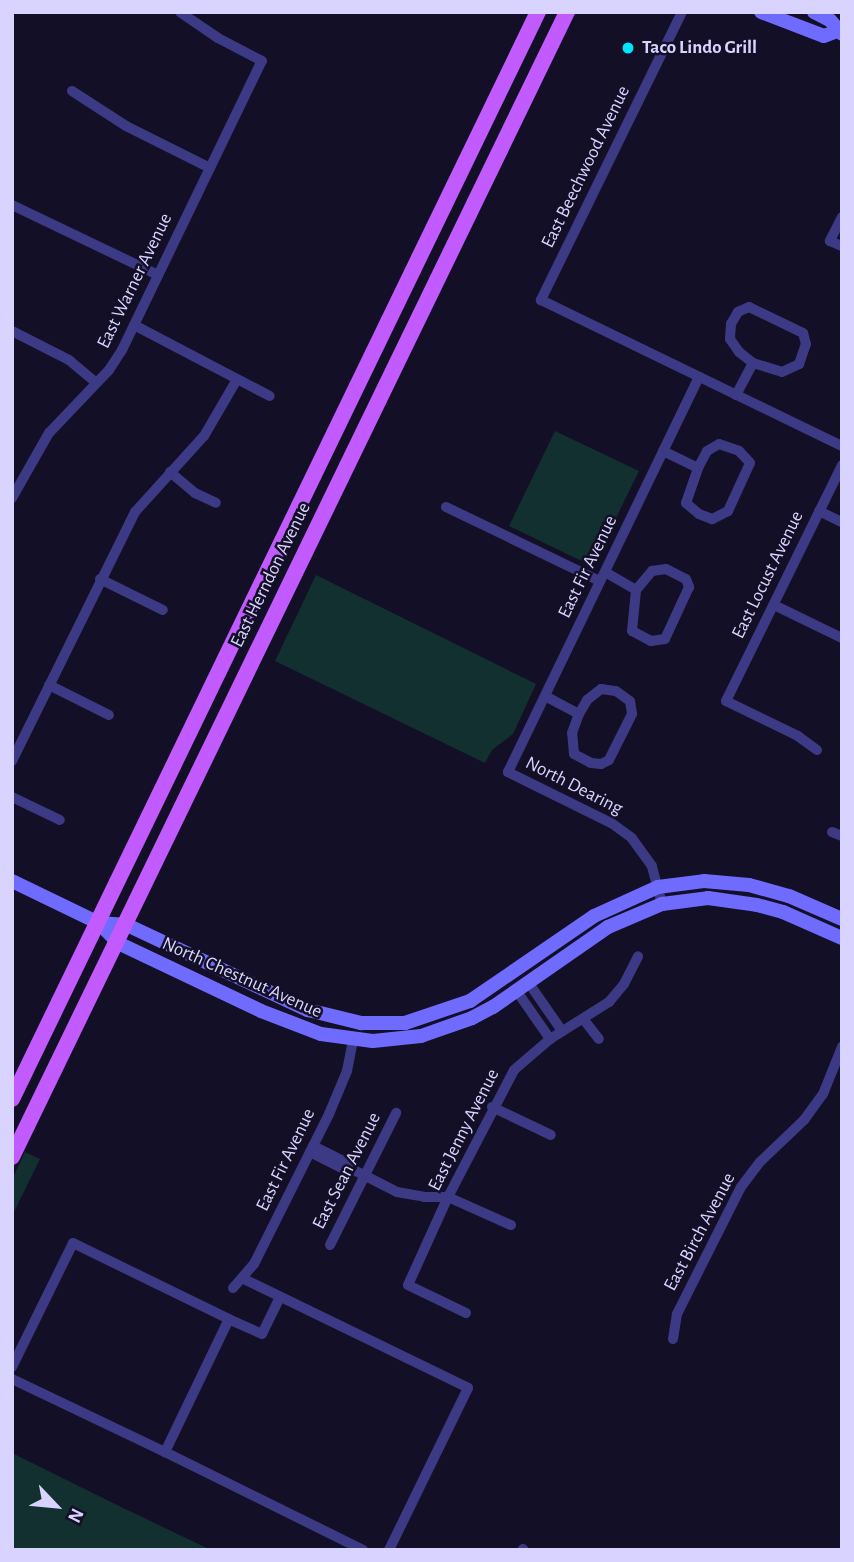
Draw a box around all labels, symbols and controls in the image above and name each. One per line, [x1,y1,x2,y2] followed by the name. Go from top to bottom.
[642,37,757,59] place label: Taco Lindo Grill
[620,40,636,56] marker: Taco Lindo Grill
[537,82,635,252] street label: East Beechwood Avenue
[92,210,178,352] street label: East Warner Avenue
[226,499,316,651] street label: East Herndon Avenue
[727,507,809,643] street label: East Locust Avenue
[553,512,623,622] street label: East Fir Avenue
[521,752,627,820] street label: North Dearing
[159,932,325,1024] street label: North Chestnut Avenue
[423,1065,505,1195] street label: East Jenny Avenue
[251,1105,321,1215] street label: East Fir Avenue
[308,1109,386,1233] street label: East Sean Avenue
[659,1169,741,1295] street label: East Birch Avenue
[21,1471,91,1541] north arrow
[64,1505,87,1526] text: N

